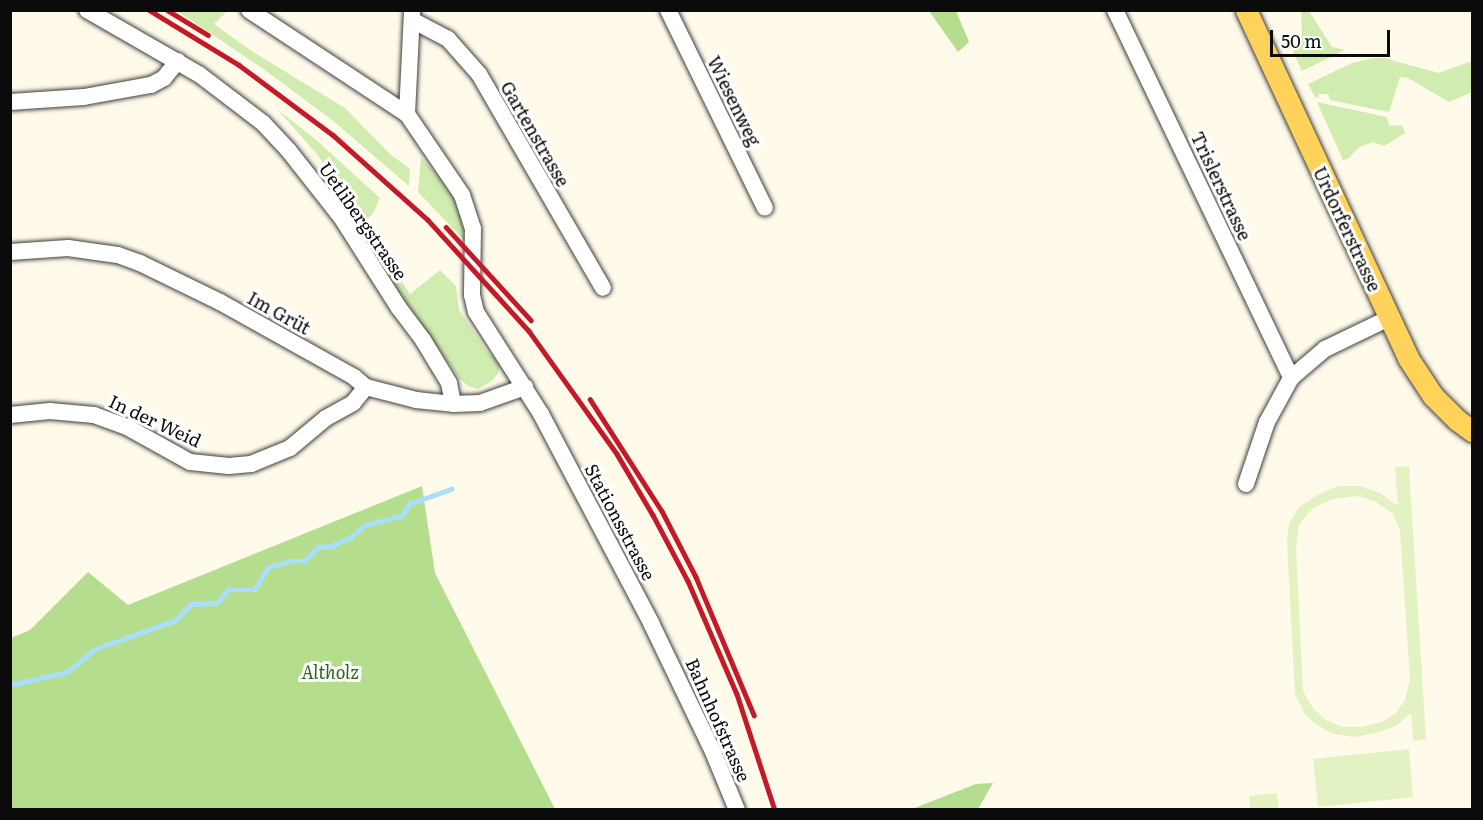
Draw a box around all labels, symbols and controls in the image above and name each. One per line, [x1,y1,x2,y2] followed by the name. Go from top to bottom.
[1273,18,1393,56] scale bar
[1281,27,1322,54] text: 50 m
[703,52,765,150] street label: Wiesenweg
[496,77,574,191] street label: Gartenstrasse
[1186,128,1256,244] street label: Trislerstrasse
[314,158,412,284] street label: Uetlibergstrasse
[1309,163,1385,295] street label: Urdorferstrasse
[244,287,314,339] street label: Im Grüt
[105,390,205,452] street label: In der Weid
[580,460,660,584] street label: Stationsstrasse
[681,655,755,785] street label: Bahnhofstrasse
[301,661,359,683] park label: Altholz

